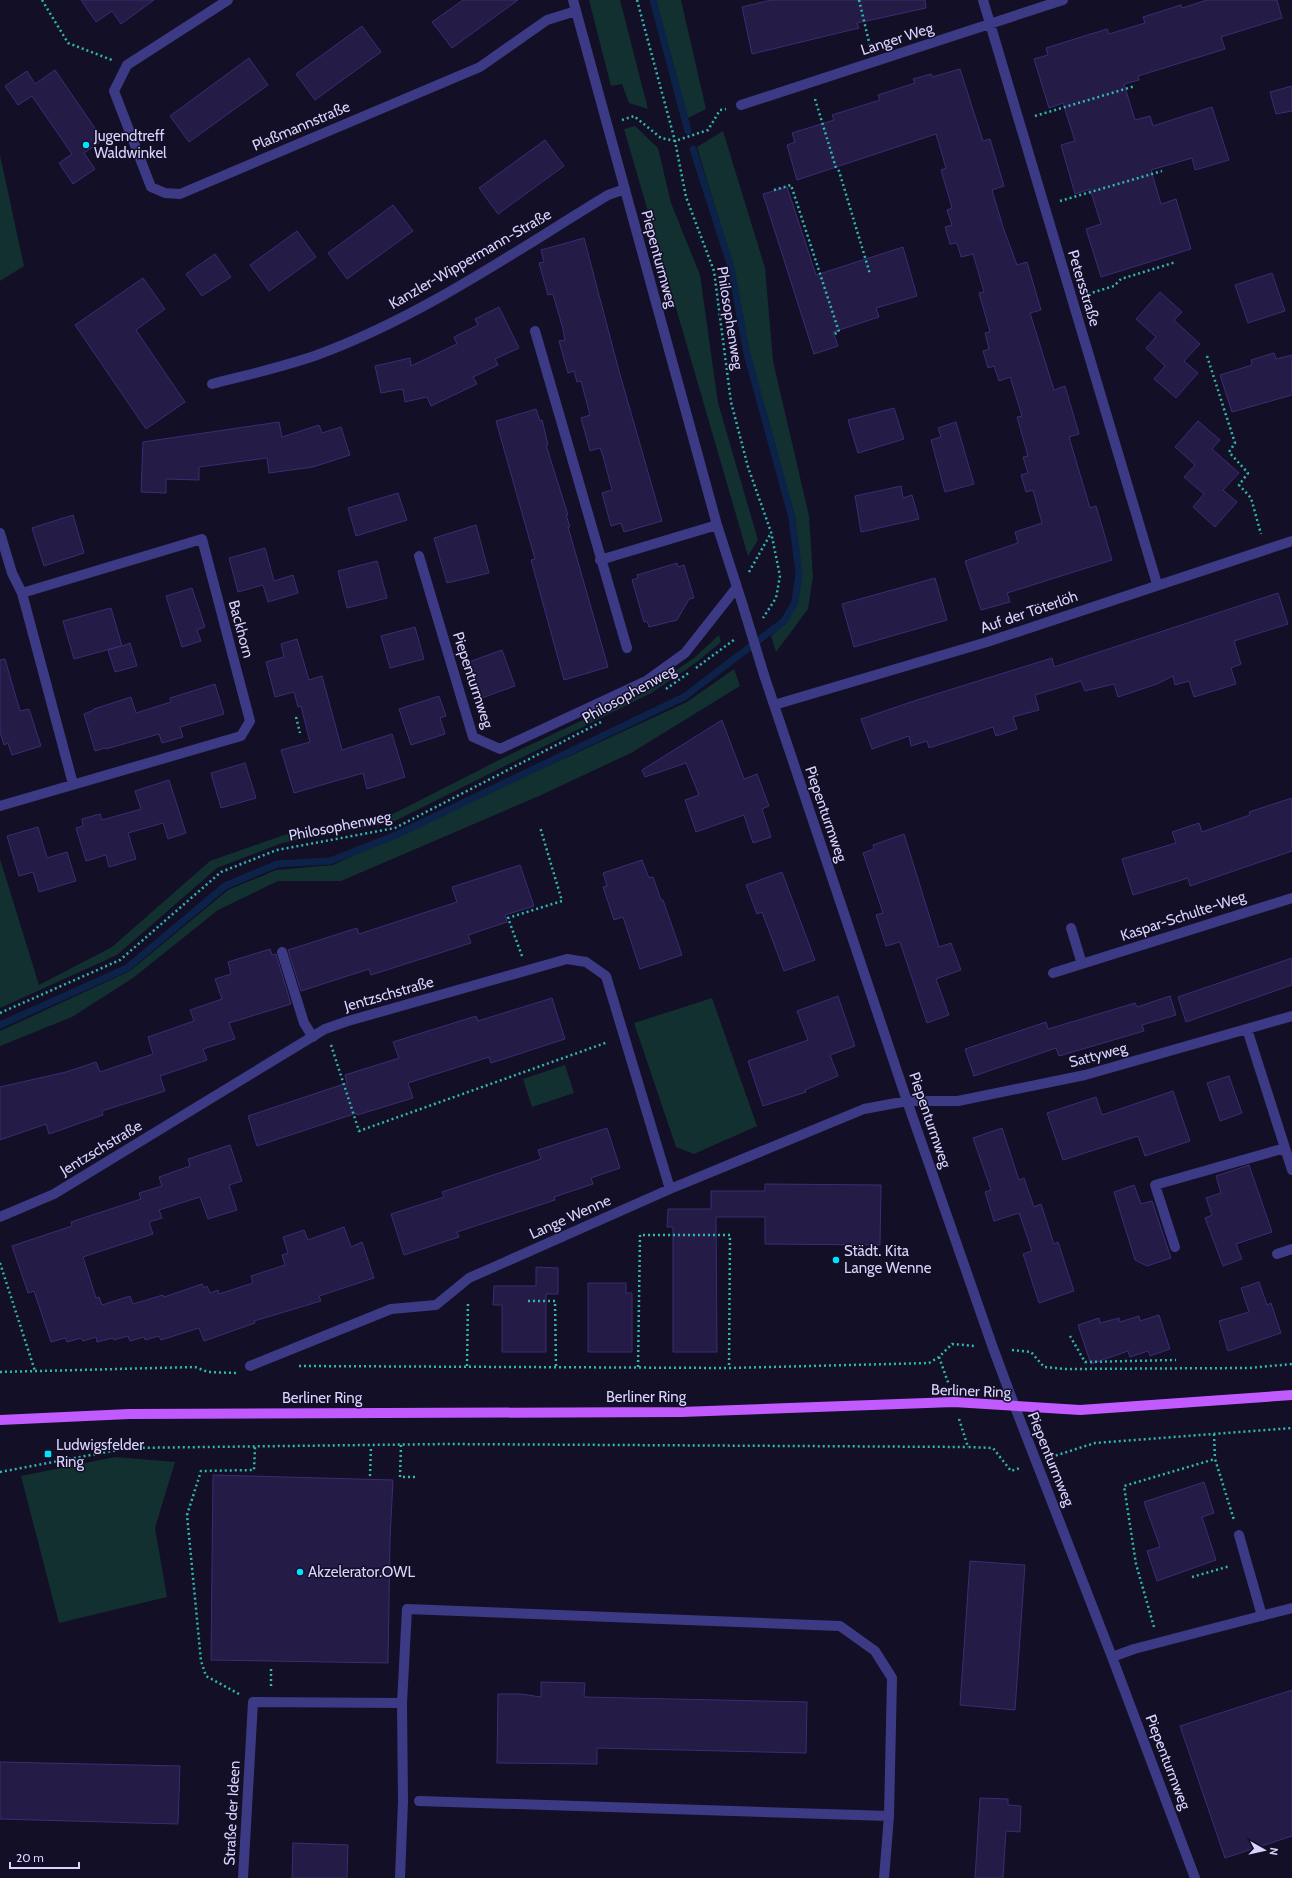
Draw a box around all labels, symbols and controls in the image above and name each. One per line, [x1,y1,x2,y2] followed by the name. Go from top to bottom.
[858,19,936,59] street label: Langer Weg
[249,97,353,155] street label: Plaßmannstraße
[93,127,167,162] place label: Jugendtreff Waldwinkel
[81,140,91,150] marker: Jugendtreff Waldwinkel
[386,205,555,313] street label: Kanzler-Wippermann-Straße
[637,208,681,310] street label: Piepenturmweg
[1064,248,1104,329] street label: Petersstraße
[713,265,747,371] street label: Philosophenweg
[978,587,1080,637] street label: Auf der Töterlöh
[225,598,257,660] street label: Backhorn
[449,630,497,731] street label: Piepenturmweg
[579,661,679,727] street label: Philosophenweg
[801,764,851,865] street label: Piepenturmweg
[287,807,393,845] street label: Philosophenweg
[1118,887,1248,945] street label: Kaspar-Schulte-Weg
[341,973,436,1016] street label: Jentzschstraße
[1067,1038,1130,1071] street label: Sattyweg
[905,1070,955,1171] street label: Piepenturmweg
[56,1116,145,1180] street label: Jentzschstraße
[526,1191,614,1243] street label: Lange Wenne
[844,1242,932,1277] place label: Städt. Kita Lange Wenne
[831,1255,841,1265] marker: Städt. Kita Lange Wenne
[931,1381,1012,1401] street label: Berliner Ring
[606,1388,687,1406] street label: Berliner Ring
[282,1389,363,1407] street label: Berliner Ring
[1024,1409,1078,1509] street label: Piepenturmweg
[56,1436,144,1471] place label: Ludwigsfelder Ring
[43,1449,53,1459] marker: Ludwigsfelder Ring
[308,1563,415,1581] place label: Akzelerator.OWL
[295,1567,305,1577] marker: Akzelerator.OWL
[1142,1712,1195,1813] street label: Piepenturmweg
[220,1760,244,1866] street label: Straße der Ideen
[1244,1830,1284,1870] north arrow
[10,1844,79,1870] scale bar
[1266,1847,1281,1856] text: N
[16,1850,44,1865] text: 20 m

